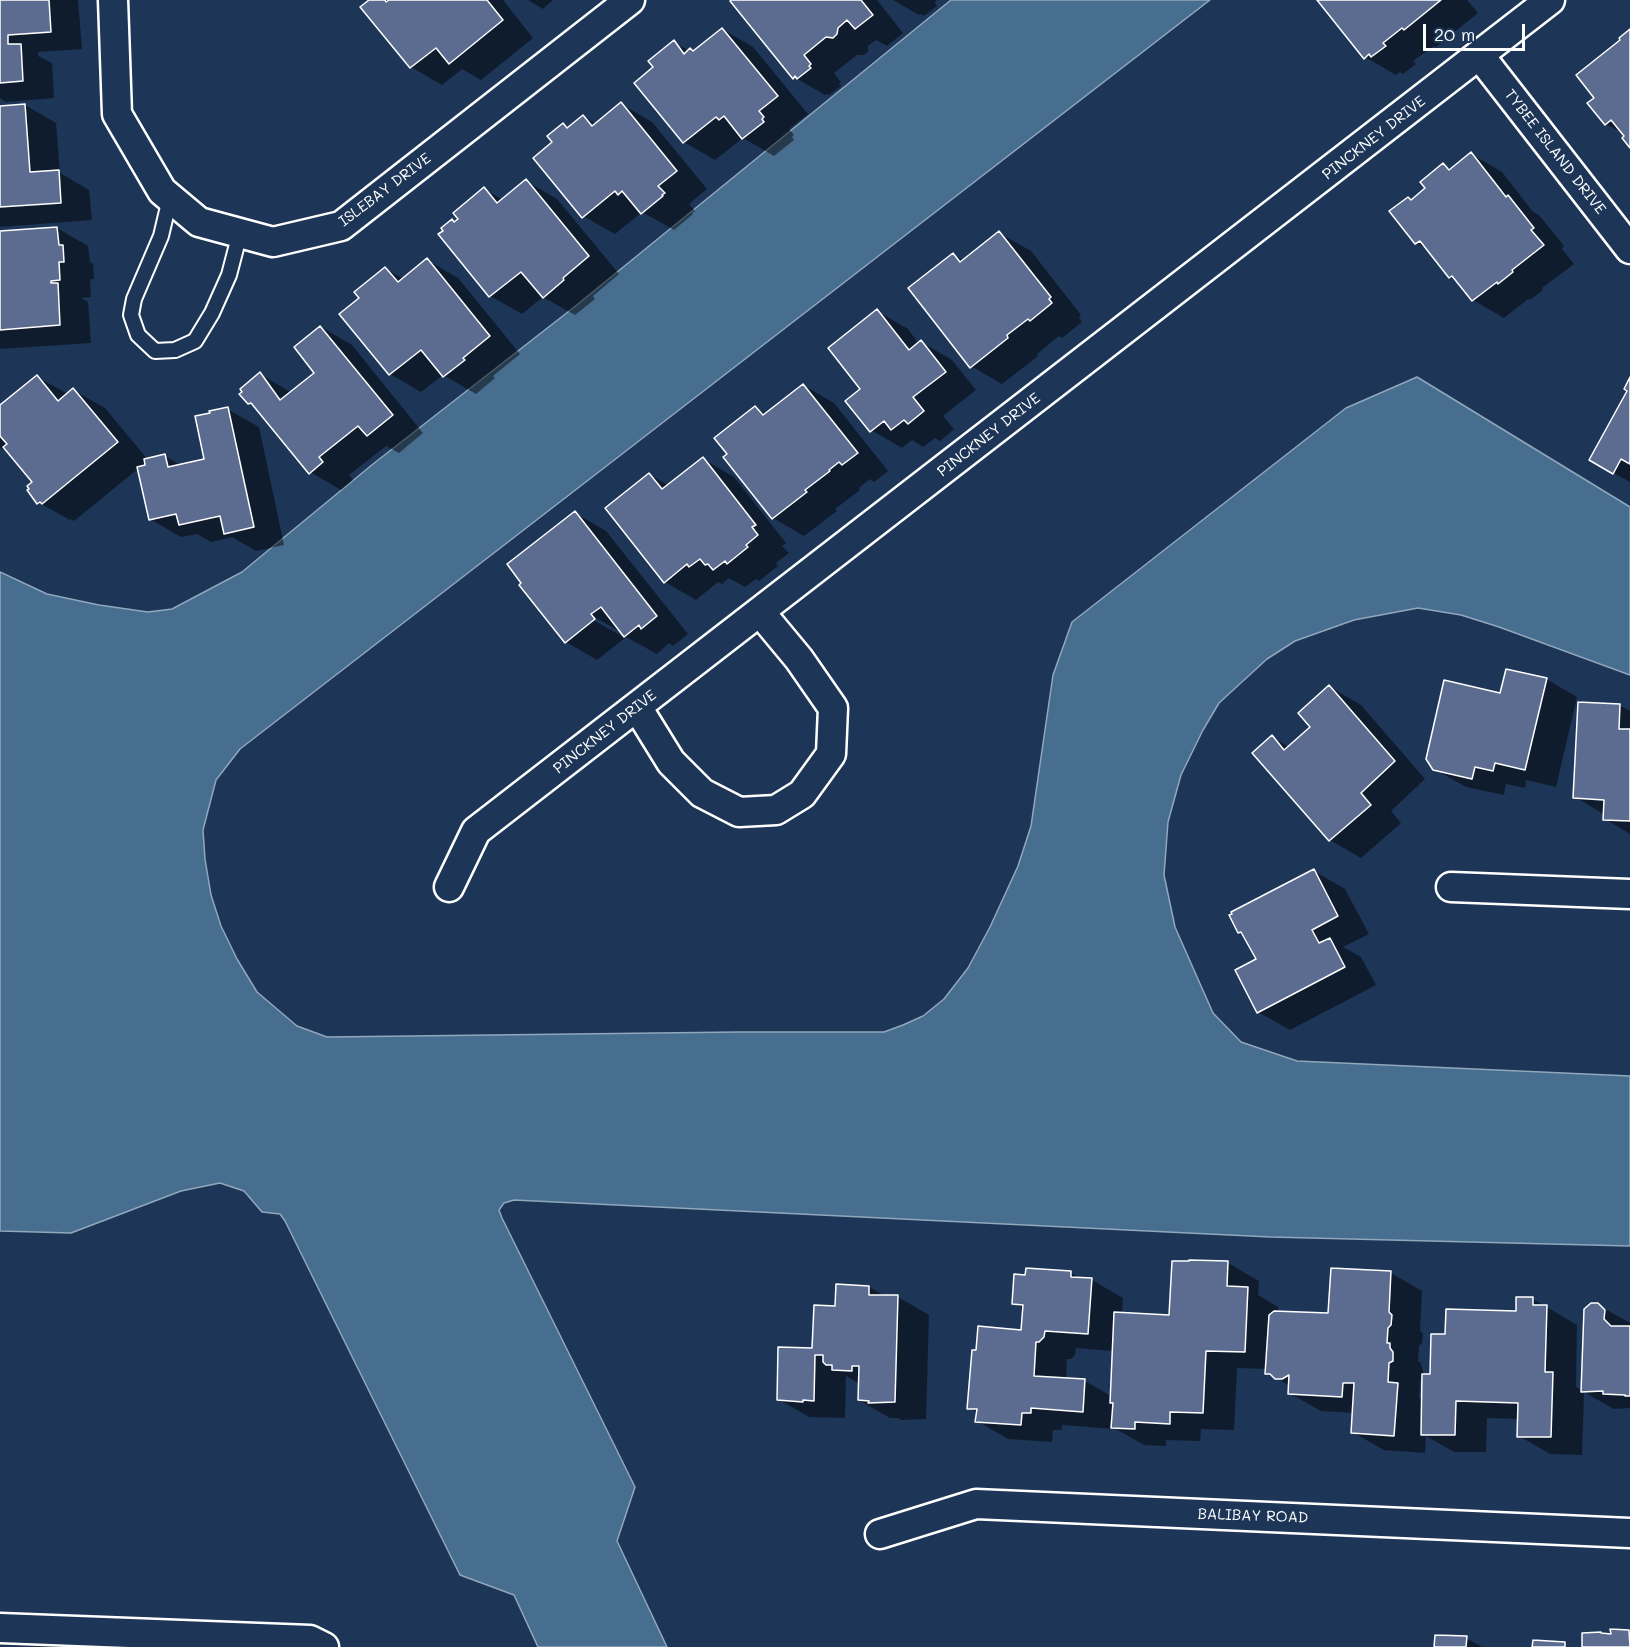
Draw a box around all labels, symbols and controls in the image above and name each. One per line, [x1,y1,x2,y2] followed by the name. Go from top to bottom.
[1426,12,1528,50] scale bar
[1434,22,1475,46] text: 20 m
[1501,86,1609,218] street label: TYBEE ISLAND DRIVE
[1319,92,1429,184] street label: PINCKNEY DRIVE
[335,150,435,230] street label: ISLEBAY DRIVE
[934,389,1044,481] street label: PINCKNEY DRIVE
[550,686,660,778] street label: PINCKNEY DRIVE
[1197,1505,1309,1527] street label: BALIBAY ROAD

